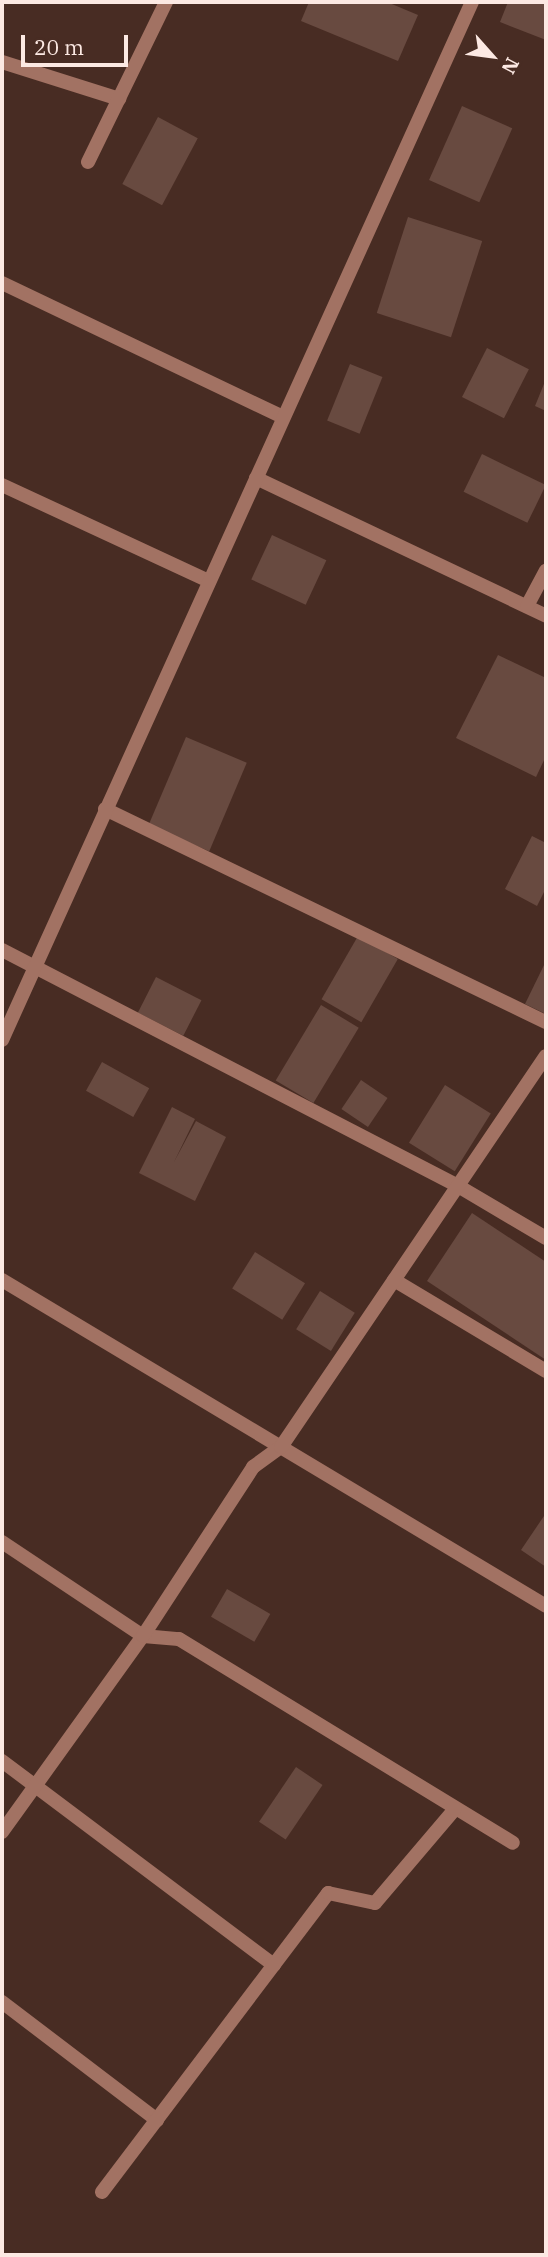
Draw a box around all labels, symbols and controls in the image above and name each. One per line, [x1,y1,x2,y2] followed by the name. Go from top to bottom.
[24,21,131,65] scale bar
[457,21,527,91] north arrow
[34,33,84,61] text: 20 m
[496,54,525,78] text: N

